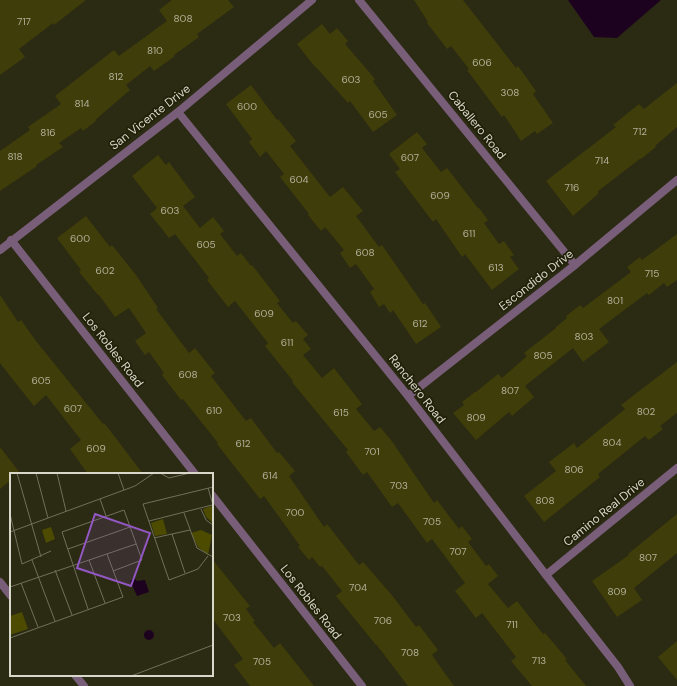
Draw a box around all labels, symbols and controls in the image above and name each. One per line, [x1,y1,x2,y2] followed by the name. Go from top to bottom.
[174,12,193,25] house number: 808
[17,15,31,28] house number: 717
[147,44,163,57] house number: 810
[472,56,492,69] house number: 606
[109,70,124,83] house number: 812
[341,73,361,86] house number: 603
[106,80,194,153] street label: San Vicente Drive
[501,86,519,99] house number: 308
[444,87,510,163] street label: Caballero Road
[74,97,90,110] house number: 814
[237,100,257,113] house number: 600
[368,108,388,121] house number: 605
[633,125,647,138] house number: 712
[40,126,56,139] house number: 816
[7,150,23,163] house number: 818
[401,151,419,164] house number: 607
[595,154,609,167] house number: 714
[289,173,309,186] house number: 604
[565,181,579,194] house number: 716
[430,189,450,202] house number: 609
[160,204,180,217] house number: 603
[463,227,475,240] house number: 611
[70,232,90,245] house number: 600
[196,238,216,251] house number: 605
[355,246,375,259] house number: 608
[495,246,577,314] street label: Escondido Drive
[488,261,504,274] house number: 613
[96,264,115,277] house number: 602
[645,267,659,280] house number: 715
[607,294,623,307] house number: 801
[254,307,274,320] house number: 609
[79,309,147,391] street label: Los Robles Road
[412,317,428,330] house number: 612
[575,330,593,343] house number: 803
[281,336,293,349] house number: 611
[533,349,553,362] house number: 805
[385,351,449,427] street label: Ranchero Road
[178,368,198,381] house number: 608
[31,374,51,387] house number: 605
[501,384,519,397] house number: 807
[64,402,82,415] house number: 607
[206,404,222,417] house number: 610
[637,405,656,418] house number: 802
[333,406,349,419] house number: 615
[466,411,486,424] house number: 809
[603,436,622,449] house number: 804
[235,437,251,450] house number: 612
[86,442,106,455] house number: 609
[364,445,380,458] house number: 701
[564,463,584,476] house number: 806
[262,469,278,482] house number: 614
[10,473,213,676] inset map
[560,474,648,550] street label: Camino Real Drive
[390,479,408,492] house number: 703
[536,494,555,507] house number: 808
[286,506,305,519] house number: 700
[423,515,441,528] house number: 705
[449,545,467,558] house number: 707
[639,551,657,564] house number: 807
[277,561,345,643] street label: Los Robles Road
[349,581,367,594] house number: 704
[607,585,627,598] house number: 809
[223,611,241,624] house number: 703
[374,614,392,627] house number: 706
[506,618,518,631] house number: 711
[401,646,419,659] house number: 708
[532,654,546,667] house number: 713
[253,655,271,668] house number: 705

